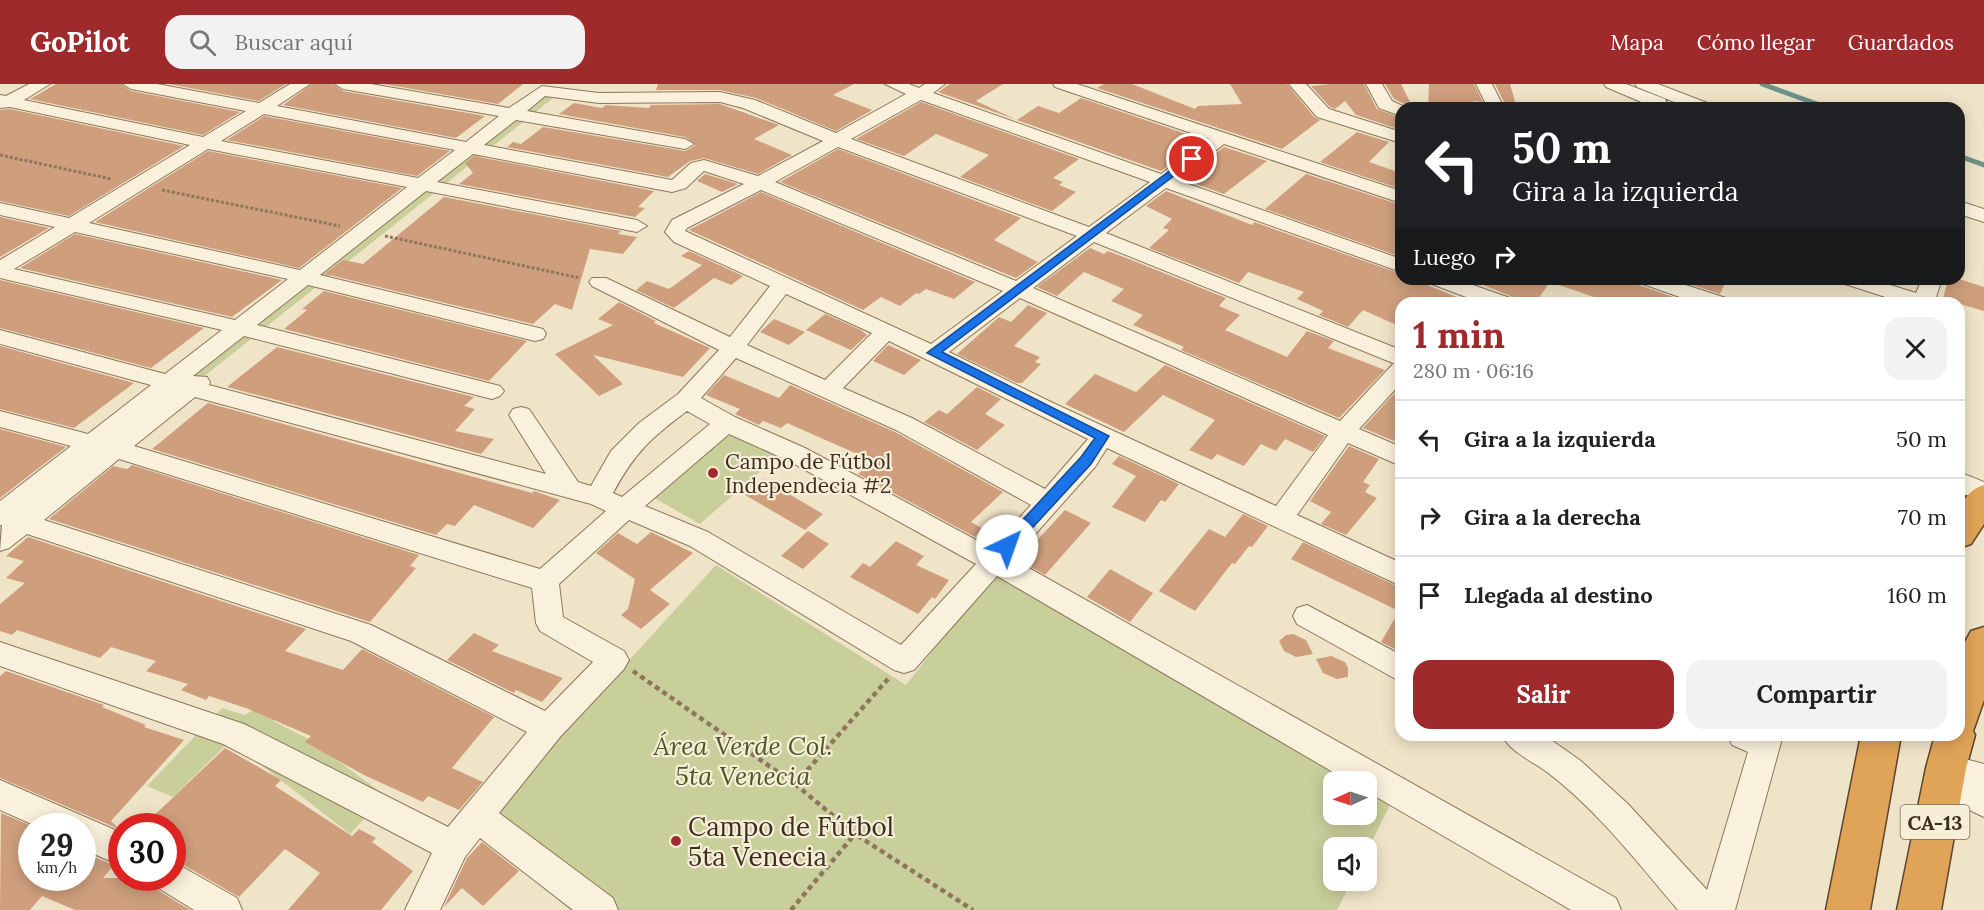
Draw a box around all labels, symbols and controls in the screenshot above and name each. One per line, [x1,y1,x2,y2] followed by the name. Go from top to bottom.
[165,15,585,69] search box
[30,24,129,60] text: GoPilot
[186,26,219,59] icon: search
[234,28,353,56] text: Buscar aquí
[1610,29,1664,56] text: Mapa
[1697,29,1815,56] text: Cómo llegar
[1848,29,1954,56] text: Guardados
[1512,121,1611,175] text: 50 m
[1413,126,1491,204] icon: left
[1166,133,1217,184] pin
[1175,142,1208,175] icon: arrive
[1512,174,1739,208] text: Gira a la izquierda
[1488,240,1521,273] icon: right
[1413,243,1476,271] text: Luego
[1413,312,1505,358] text: 1 min
[1884,317,1947,380] button: close
[1413,358,1534,383] text: 280 m · 06:16
[1413,423,1446,456] icon: left
[1464,425,1656,453] text: Gira a la izquierda
[1896,425,1947,453] text: 50 m
[725,448,891,499] place label: Campo de Fútbol Independecia #2
[706,466,720,480] marker: Campo de Fútbol Independecia #2
[1413,501,1446,534] icon: right
[1464,503,1641,531] text: Gira a la derecha
[1898,503,1947,531] text: 70 m
[975,514,1039,578] position arrow
[1413,579,1446,612] icon: arrive
[1464,581,1653,609] text: Llegada al destino
[1887,581,1947,609] text: 160 m
[1413,660,1674,729] button: Salir
[1686,660,1947,729] button: Compartir
[652,729,833,792] park label: Área Verde Col. 5ta Venecia
[1323,771,1377,825] north arrow
[1323,771,1377,891] map controls
[1900,805,1970,839] road number: CA-13
[688,810,894,873] place label: Campo de Fútbol 5ta Venecia
[108,813,186,891] speed limit sign: 30
[40,826,74,864] text: 29
[669,834,683,848] marker: Campo de Fútbol 5ta Venecia
[1323,837,1377,891] button: sound
[37,858,77,877] text: km/h

